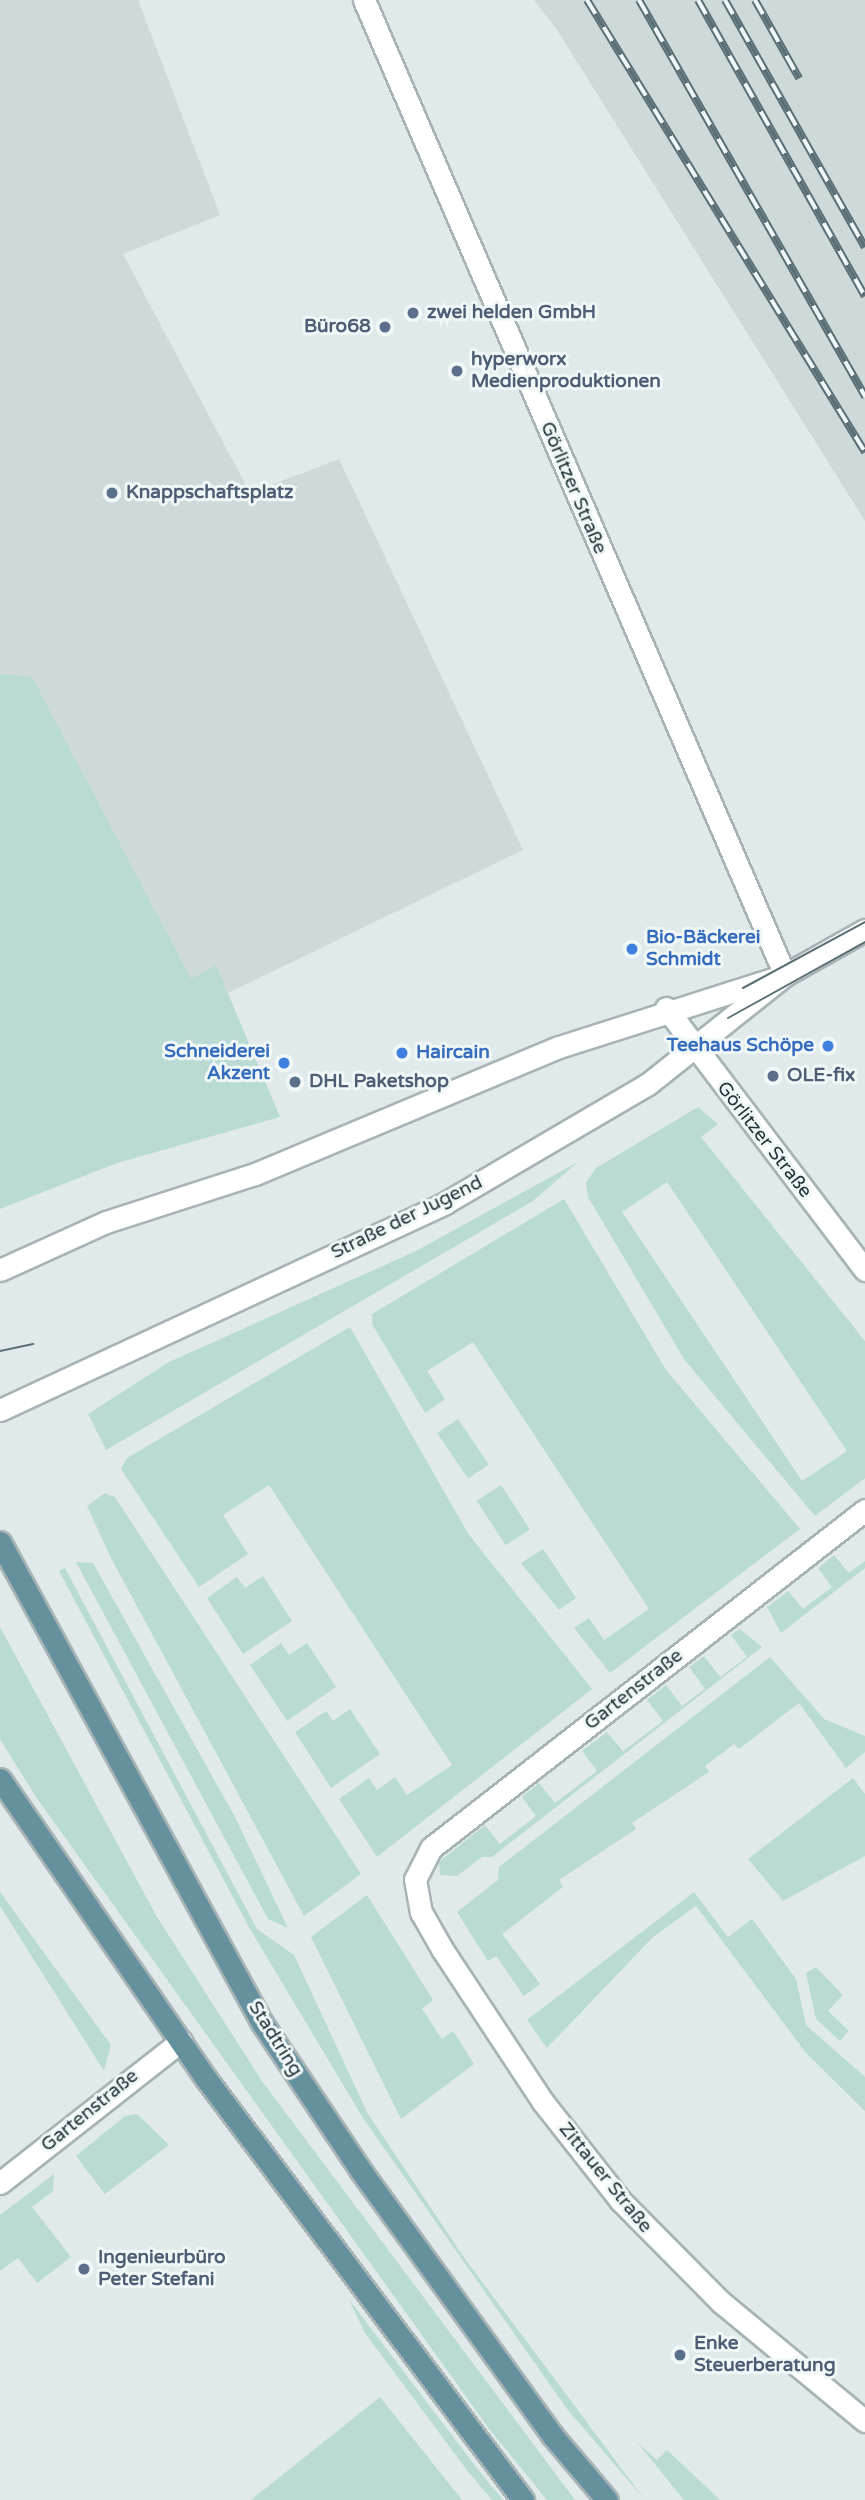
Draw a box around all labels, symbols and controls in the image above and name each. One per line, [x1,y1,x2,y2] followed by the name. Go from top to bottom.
[427,302,596,324] place label: zwei helden GmbH
[405,305,421,321] marker: zwei helden GmbH
[304,316,371,338] place label: Büro68
[377,319,393,335] marker: Büro68
[471,349,661,393] place label: hyperworx Medienproduktionen
[449,363,465,379] marker: hyperworx Medienproduktionen
[535,419,611,557] street label: Görlitzer Straße
[126,482,294,504] place label: Knappschaftsplatz
[104,485,120,501] marker: Knappschaftsplatz
[646,927,760,971] place label: Bio-Bäckerei Schmidt
[624,941,640,957] marker: Bio-Bäckerei Schmidt
[667,1035,814,1057] place label: Teehaus Schöpe
[820,1038,836,1054] marker: Teehaus Schöpe
[164,1041,270,1085] place label: Schneiderei Akzent
[416,1042,490,1064] place label: Haircain
[394,1045,410,1061] marker: Haircain
[276,1055,292,1071] marker: Schneiderei Akzent
[787,1065,855,1087] place label: OLE-fix
[765,1068,781,1084] marker: OLE-fix
[309,1071,449,1093] place label: DHL Paketshop
[287,1074,303,1090] marker: DHL Paketshop
[712,1077,816,1203] street label: Görlitzer Straße
[328,1171,486,1265] street label: Straße der Jugend
[580,1645,688,1735] street label: Gartenstraße
[243,1997,307,2081] street label: Stadtring
[37,2065,143,2157] street label: Gartenstraße
[554,2118,656,2238] street label: Zittauer Straße
[98,2247,226,2291] place label: Ingenieurbüro Peter Stefani
[76,2261,92,2277] marker: Ingenieurbüro Peter Stefani
[694,2333,836,2377] place label: Enke Steuerberatung
[672,2347,688,2363] marker: Enke Steuerberatung

